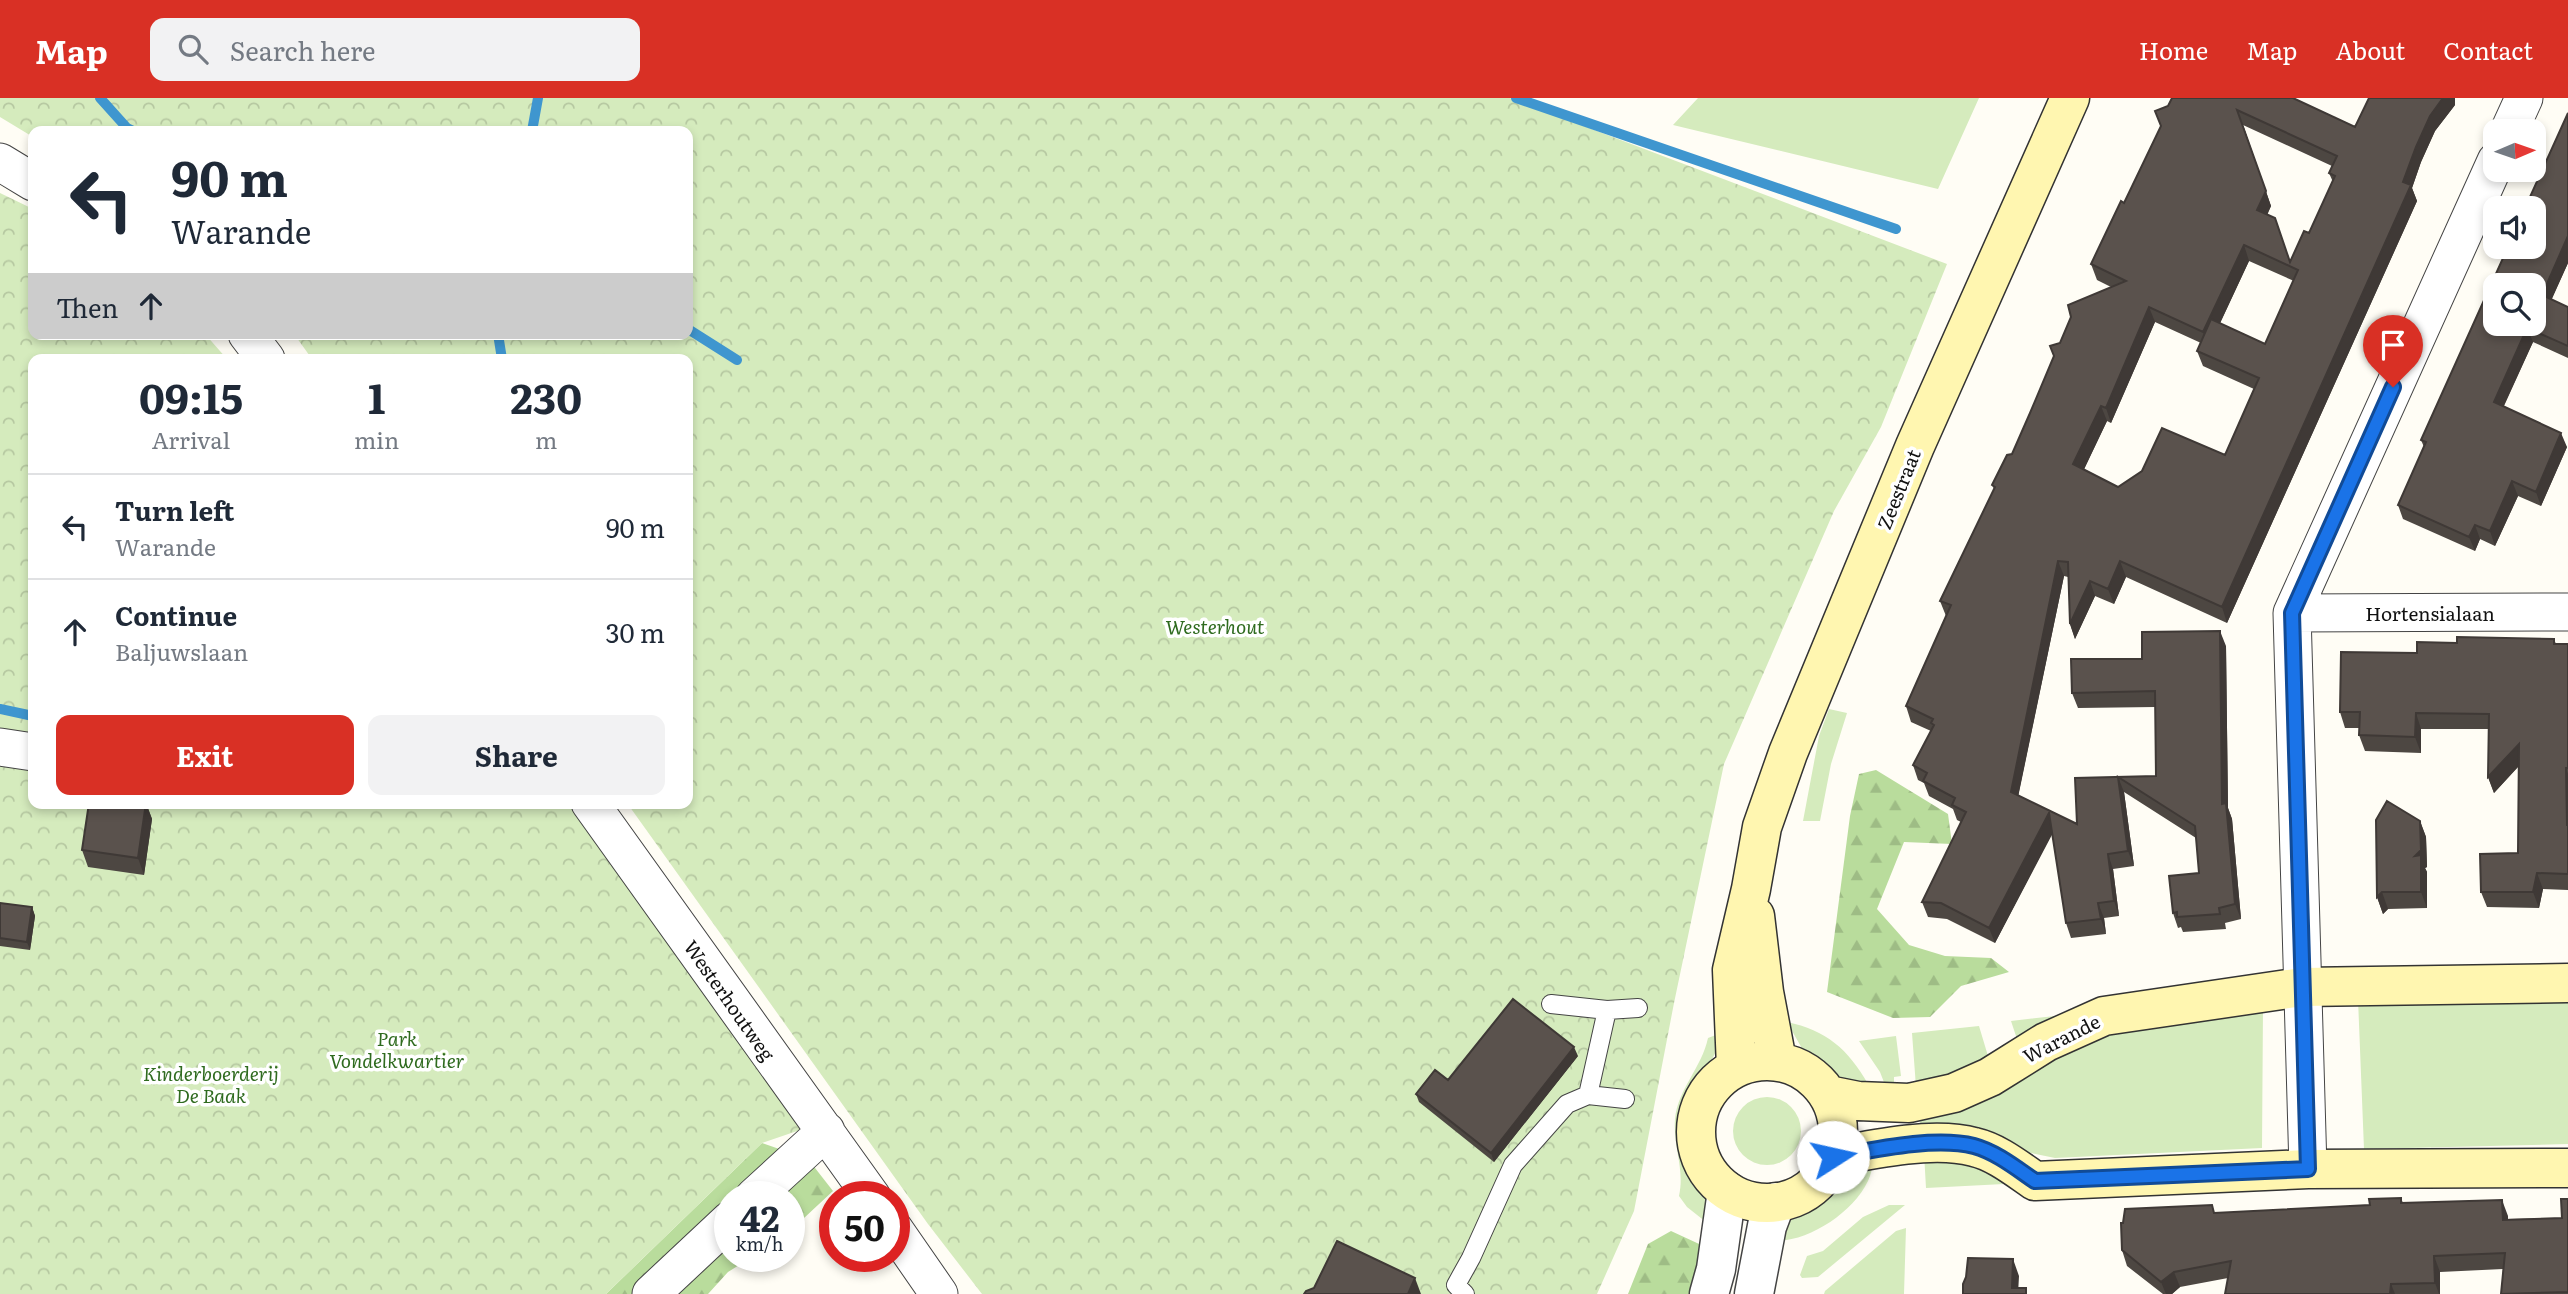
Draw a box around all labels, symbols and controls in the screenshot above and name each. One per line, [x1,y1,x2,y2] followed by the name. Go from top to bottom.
[150,18,640,81] search box
[35,25,108,74] text: Map
[174,30,212,68] icon: search
[230,30,376,69] text: Search here
[2139,32,2208,67] text: Home
[2246,32,2297,67] text: Map
[2335,32,2405,67] text: About
[2443,32,2533,67] text: Contact
[2483,119,2546,182] north arrow
[2483,119,2546,336] map controls
[171,139,288,212] text: 90 m
[56,154,147,245] icon: left
[2483,196,2546,259] button: sound
[171,206,311,254] text: Warande
[2483,273,2546,336] button: search
[56,287,118,326] text: Then
[132,287,170,325] icon: ahead
[2363,315,2423,387] pin
[2374,326,2412,364] icon: arrive
[139,365,243,427] text: 09:15
[368,365,385,427] text: 1
[510,365,582,427] text: 230
[152,422,230,456] text: Arrival
[354,422,399,456] text: min
[535,422,557,456] text: m
[1869,444,1927,533] street label: Zeestraat
[115,490,234,529] text: Turn left
[606,507,665,546] text: 90 m
[56,508,94,546] icon: left
[115,529,216,563] text: Warande
[115,595,237,634] text: Continue
[2365,599,2495,627] street label: Hortensialaan
[605,612,665,651] text: 30 m
[1166,612,1265,640] park label: Westerhout
[56,613,94,651] icon: ahead
[115,634,248,668] text: Baljuwslaan
[56,715,354,795] button: Exit
[368,715,665,795] button: Share
[678,934,782,1066] street label: Westerhoutweg
[2018,1007,2105,1069] street label: Warande
[329,1024,465,1074] park label: Park Vondelkwartier
[143,1059,279,1109] park label: Kinderboerderij De Baak
[1796,1120,1870,1194] position arrow
[819,1181,910,1272] speed limit sign: 50
[740,1191,779,1243] text: 42
[736,1230,783,1257] text: km/h

